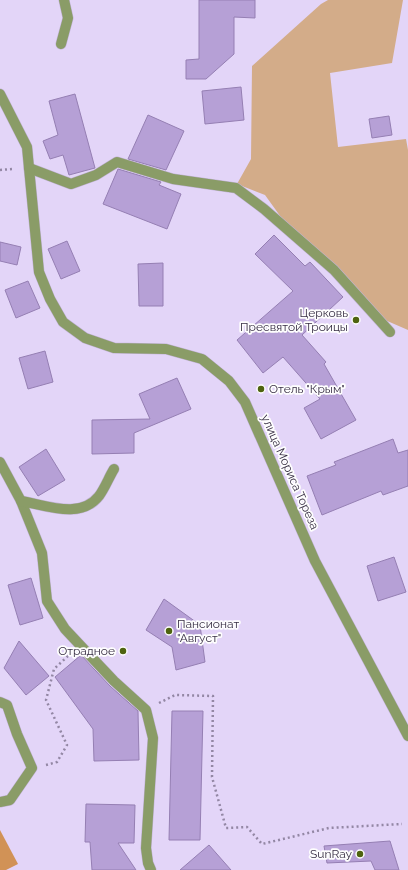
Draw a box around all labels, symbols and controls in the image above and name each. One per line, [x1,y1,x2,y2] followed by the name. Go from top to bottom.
[240,306,348,334] place label: Церковь Пресвятой Троицы
[351,315,361,325] marker: Церковь Пресвятой Троицы
[269,382,345,396] place label: Отель "Крым"
[256,384,266,394] marker: Отель "Крым"
[258,412,322,532] street label: улица Мориса Тореза
[177,617,239,645] place label: Пансионат "Август"
[164,626,174,636] marker: Пансионат "Август"
[58,644,115,658] place label: Отрадное
[118,646,128,656] marker: Отрадное
[310,847,352,861] place label: SunRay
[355,849,365,859] marker: SunRay

